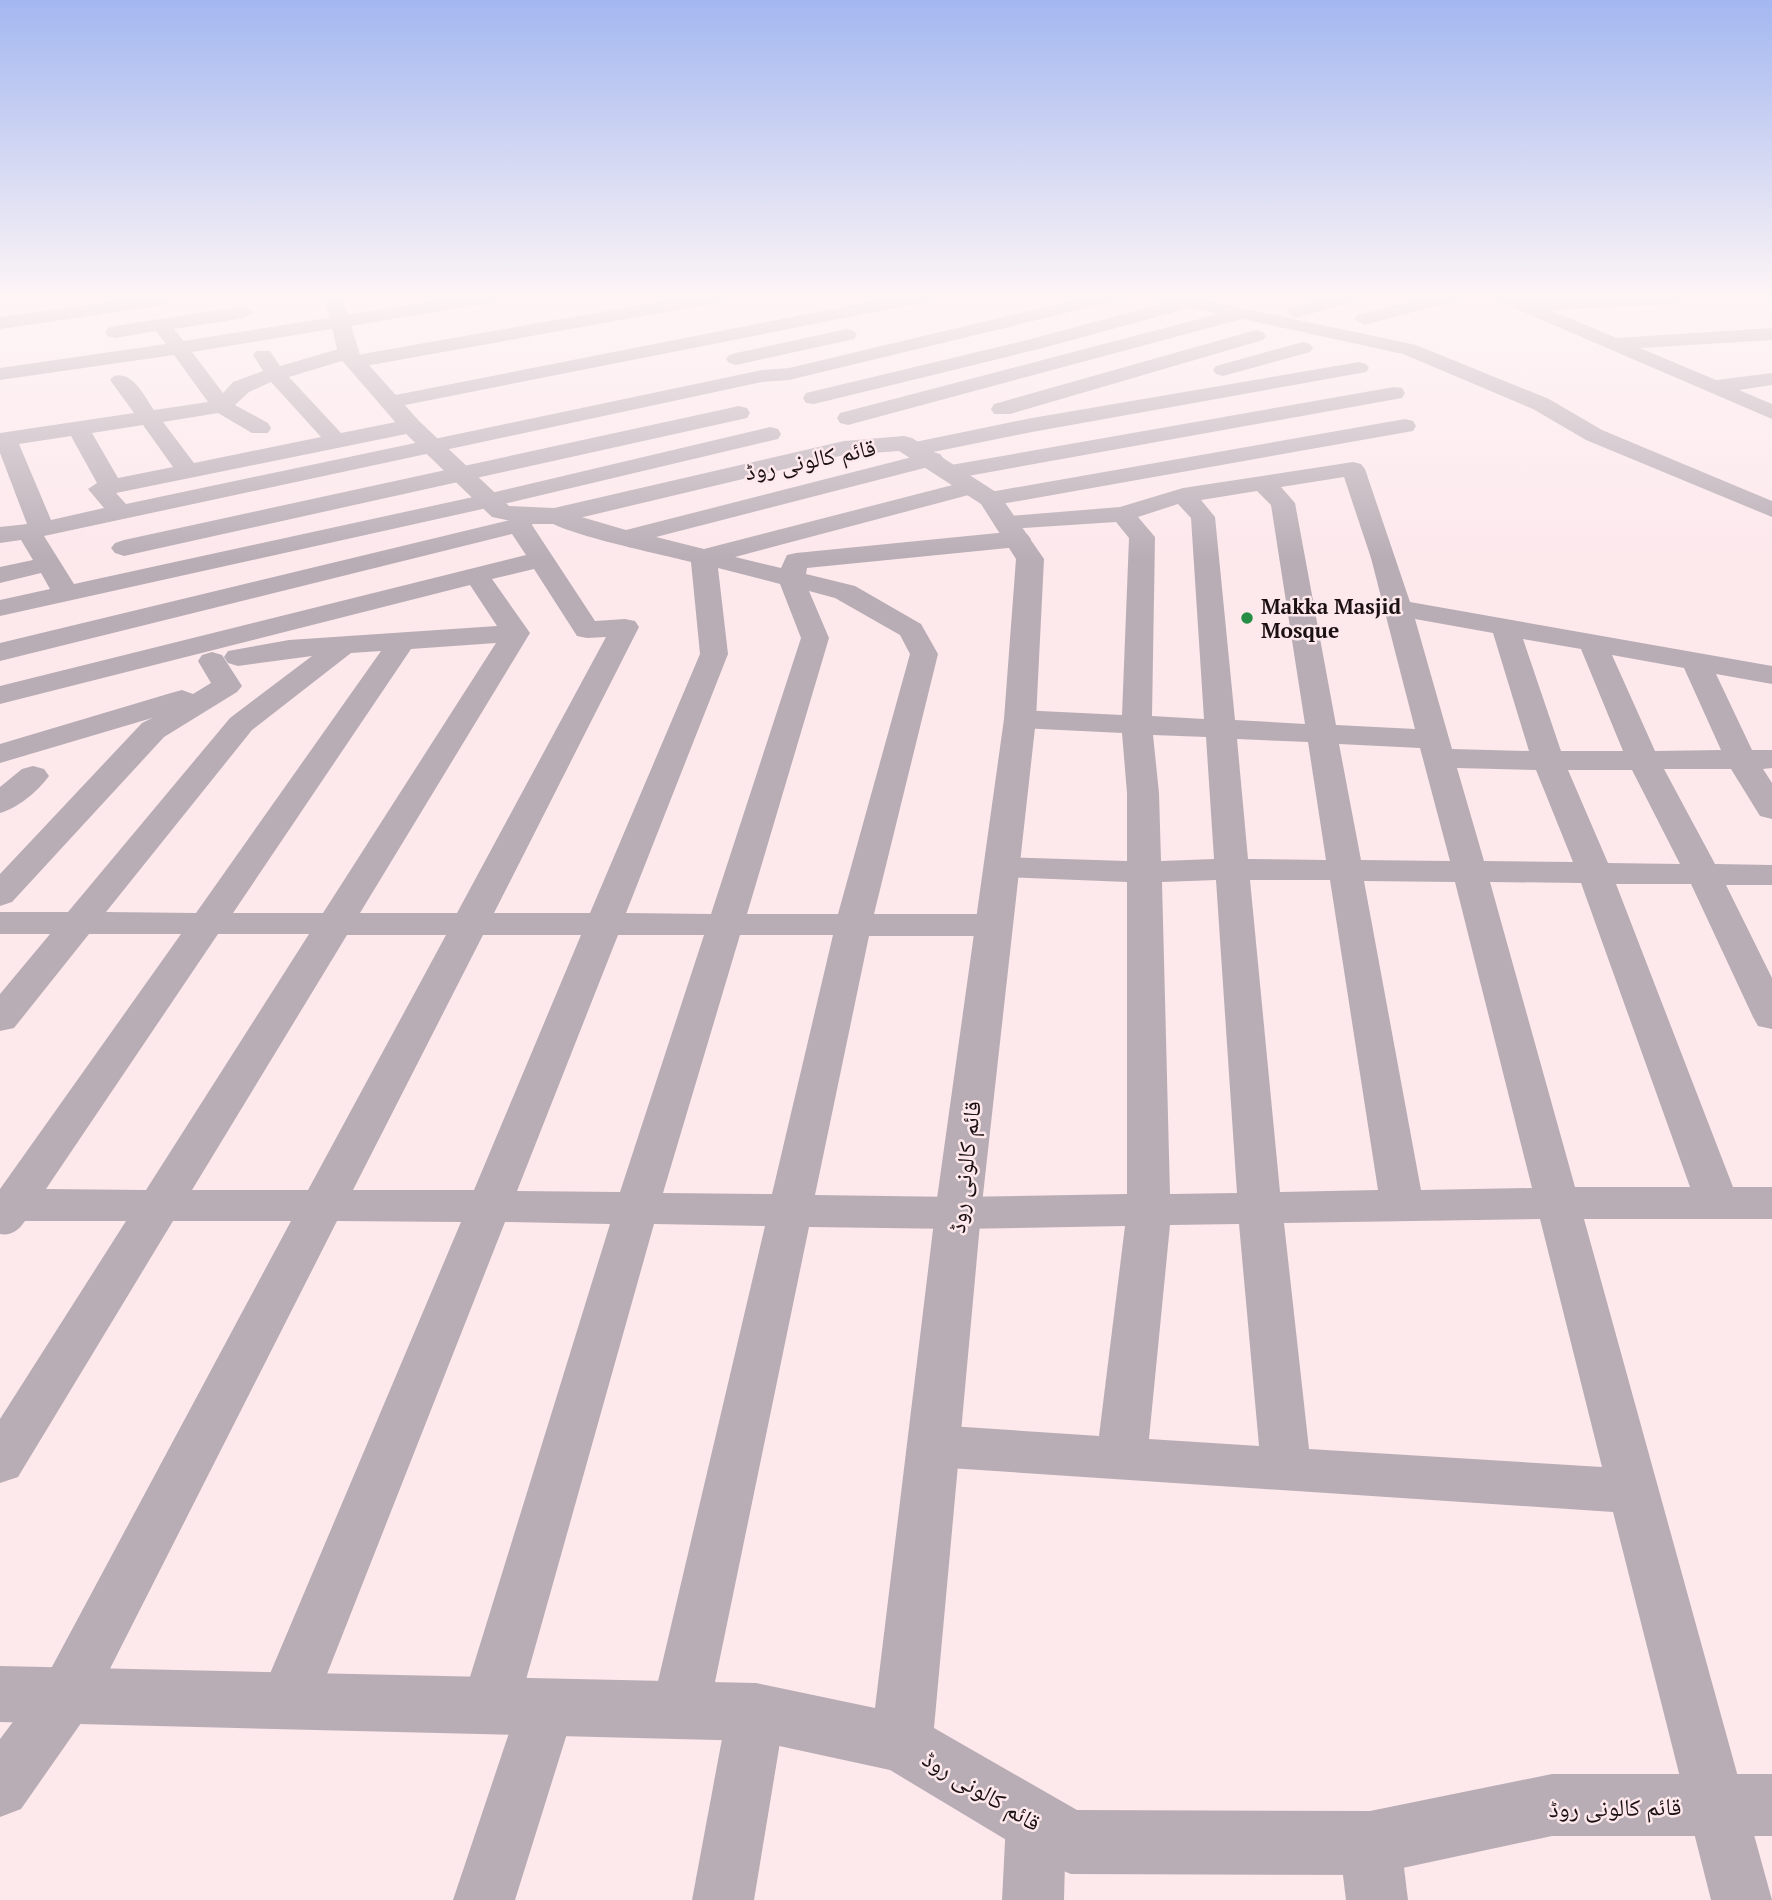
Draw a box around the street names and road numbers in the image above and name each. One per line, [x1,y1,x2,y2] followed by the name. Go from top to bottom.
[742,431,879,488] street label: قائم کالونی روڈ
[940,1099,989,1235] street label: قائم کالونی روڈ
[916,1742,1047,1839] street label: قائم کالونی روڈ
[1548,1790,1682,1825] street label: قائم کالونی روڈ

